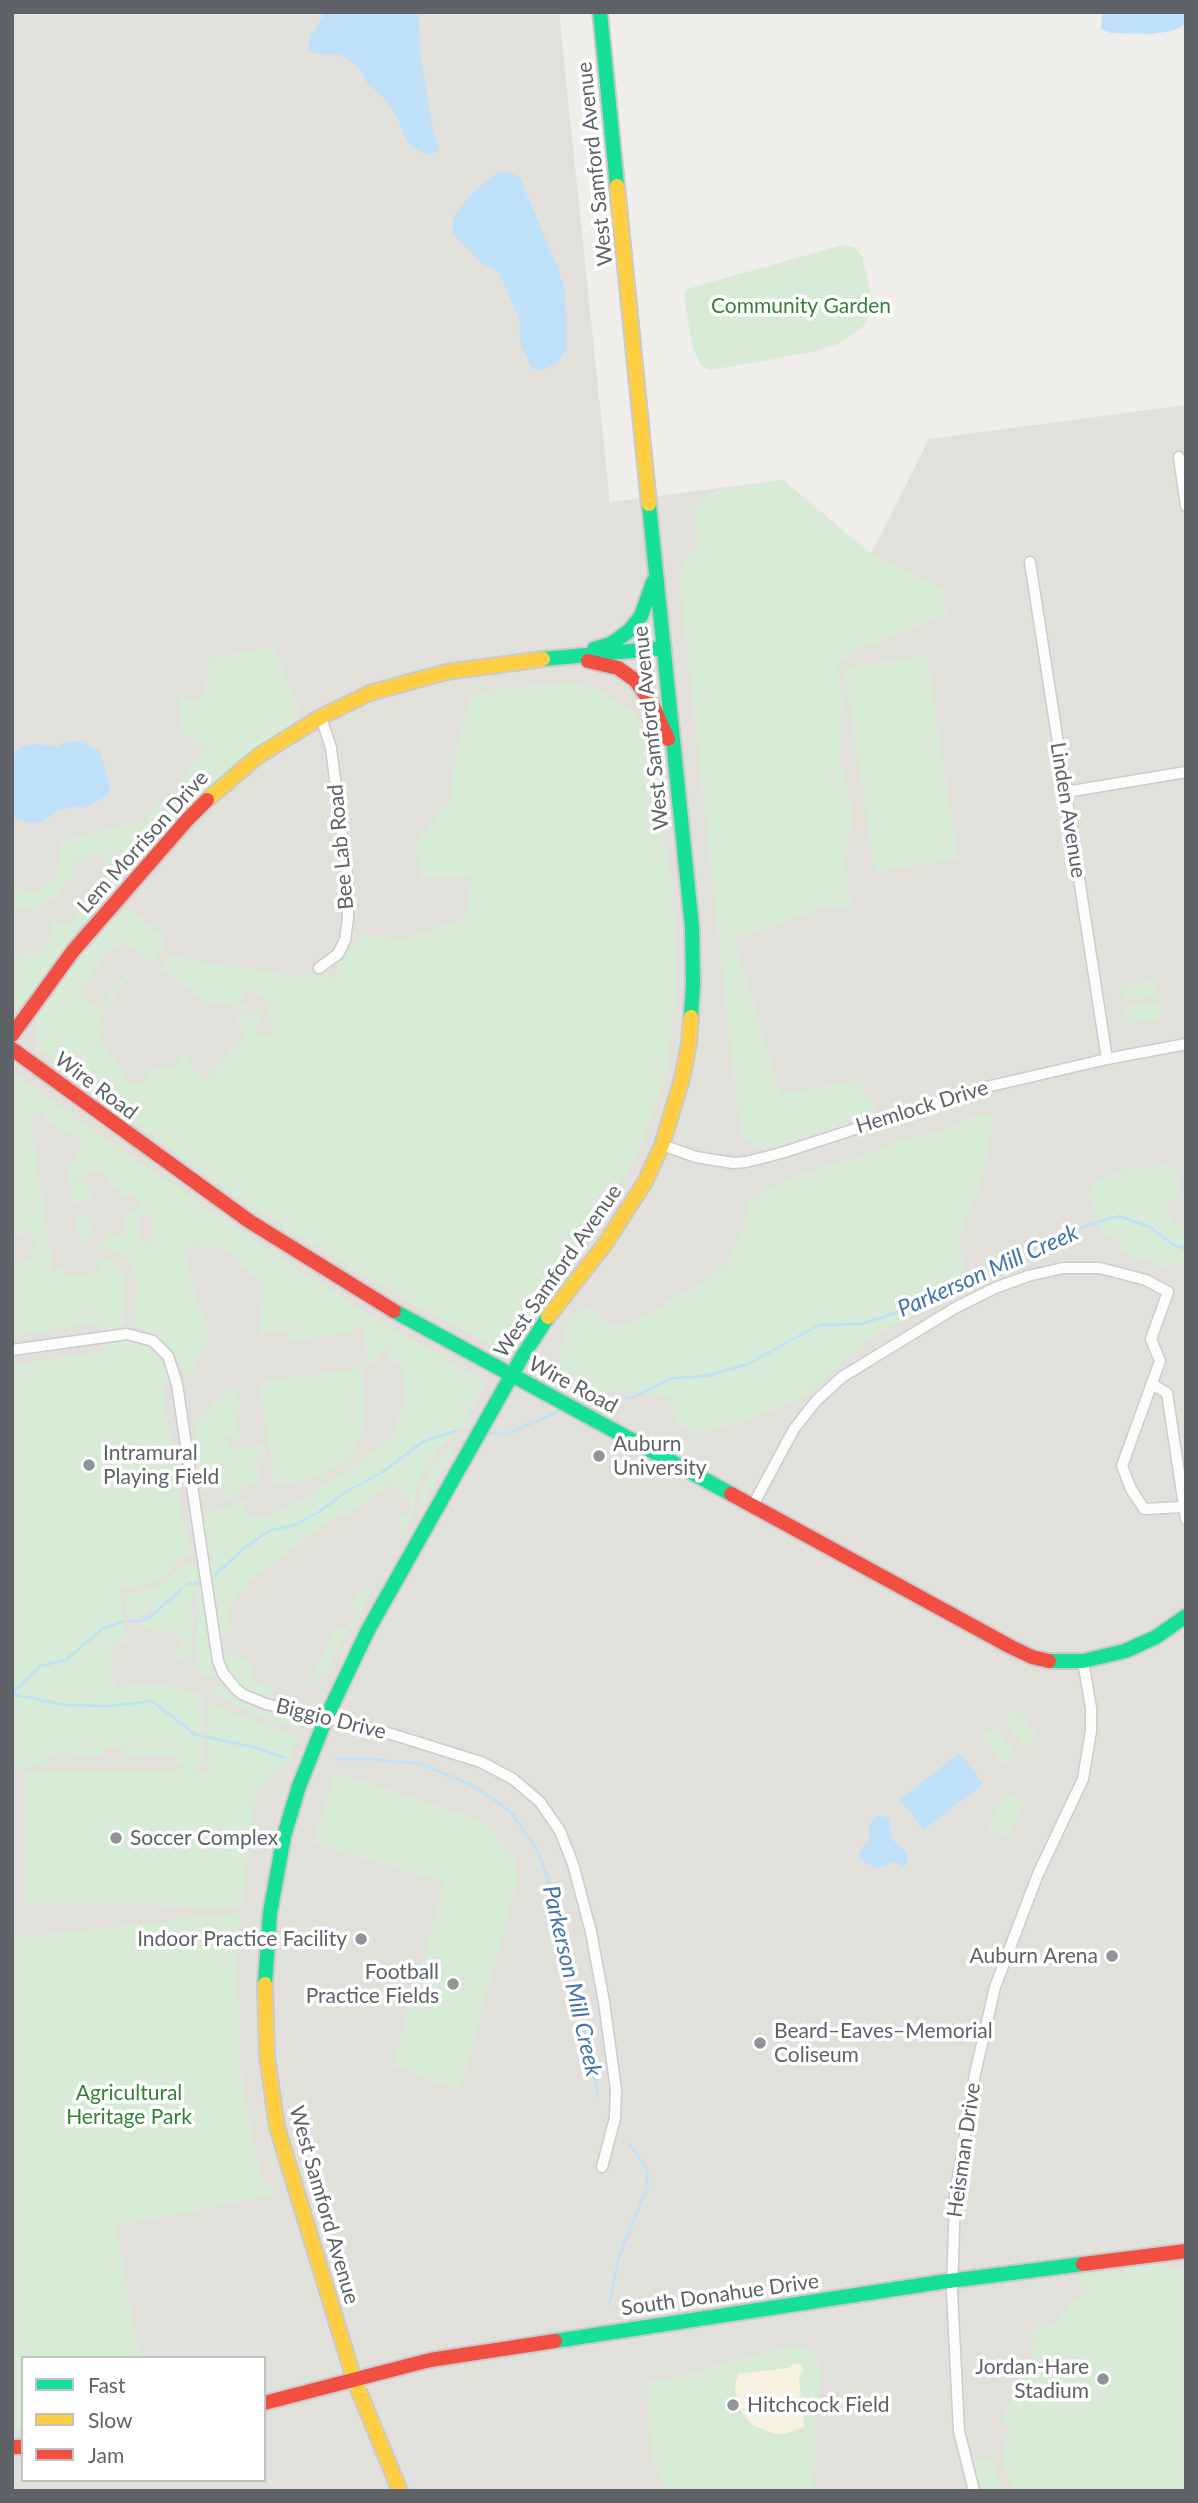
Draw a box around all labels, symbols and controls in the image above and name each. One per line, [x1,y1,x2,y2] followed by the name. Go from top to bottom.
[572,61,618,267] street label: West Samford Avenue
[711,293,891,319] park label: Community Garden
[628,625,674,831] street label: West Samford Avenue
[1045,740,1091,880] street label: Linden Avenue
[72,765,214,919] street label: Lem Morrison Drive
[323,783,359,911] street label: Bee Lab Road
[50,1047,142,1125] street label: Wire Road
[853,1075,991,1139] street label: Hemlock Drive
[489,1180,627,1362] street label: West Samford Avenue
[893,1219,1083,1323] water label: Parkerson Mill Creek
[524,1351,622,1419] street label: Wire Road
[613,1431,707,1481] place label: Auburn University
[103,1440,219,1490] place label: Intramural Playing Field
[591,1448,607,1464] marker: Auburn University
[81,1457,97,1473] marker: Intramural Playing Field
[273,1693,389,1745] street label: Biggio Drive
[130,1825,278,1851] place label: Soccer Complex
[108,1830,124,1846] marker: Soccer Complex
[537,1883,607,2079] water label: Parkerson Mill Creek
[137,1926,347,1952] place label: Indoor Practice Facility
[353,1931,369,1947] marker: Indoor Practice Facility
[970,1943,1098,1969] place label: Auburn Arena
[1104,1948,1120,1964] marker: Auburn Arena
[306,1959,439,2009] place label: Football Practice Fields
[445,1976,461,1992] marker: Football Practice Fields
[774,2018,993,2068] place label: Beard–Eaves–Memorial Coliseum
[752,2035,768,2051] marker: Beard–Eaves–Memorial Coliseum
[66,2080,192,2130] park label: Agricultural Heritage Park
[942,2081,986,2219] street label: Heisman Drive
[284,2103,364,2307] street label: West Samford Avenue
[620,2269,820,2321] street label: South Donahue Drive
[975,2354,1089,2404] place label: Jordan-Hare Stadium
[21,2356,266,2482] legend
[1095,2371,1111,2387] marker: Jordan-Hare Stadium
[88,2372,125,2397] text: Fast
[747,2392,890,2418] place label: Hitchcock Field
[725,2397,741,2413] marker: Hitchcock Field
[88,2407,132,2432] text: Slow
[88,2442,124,2467] text: Jam

